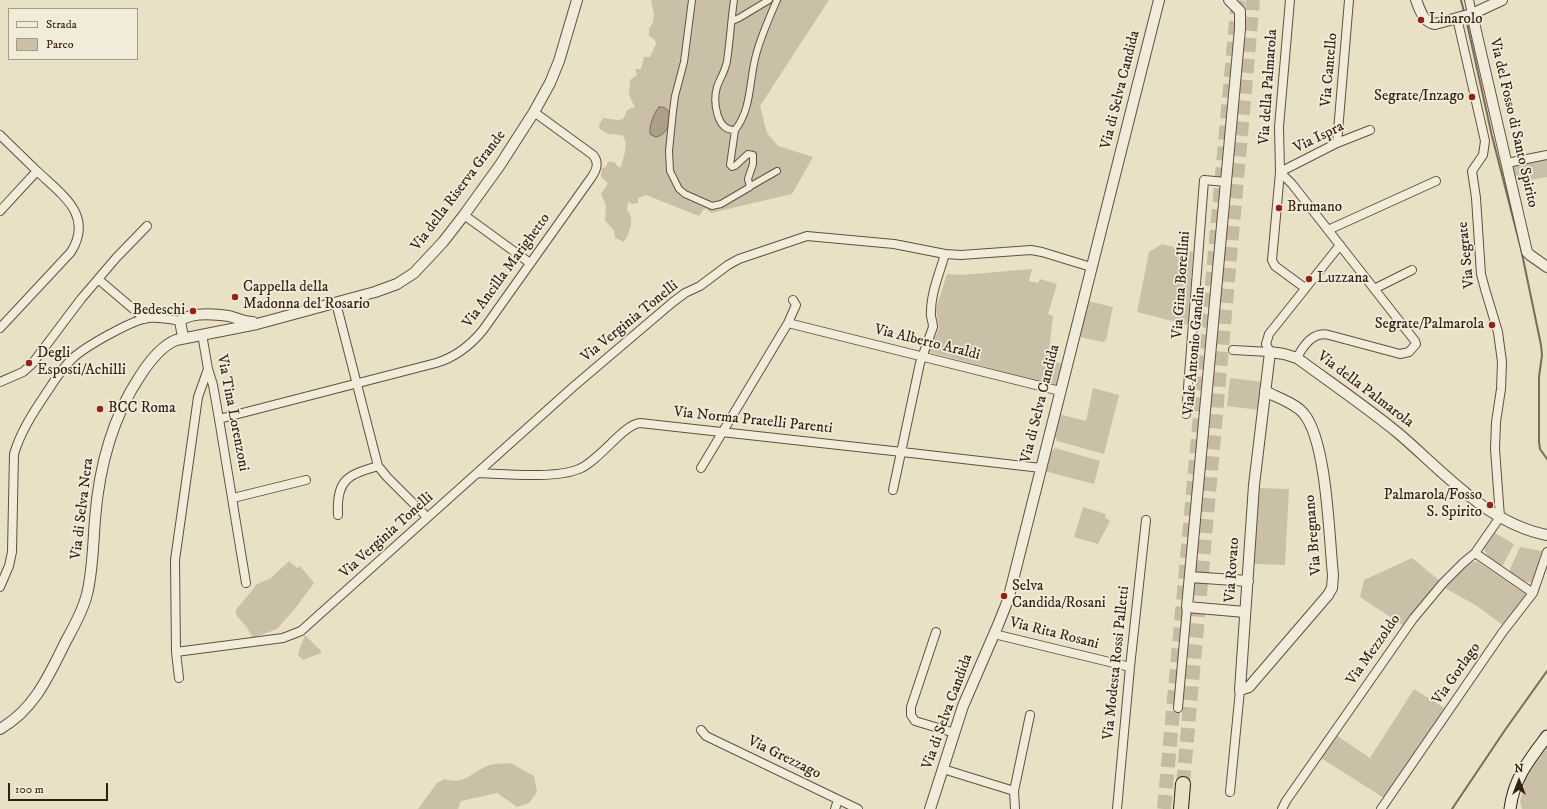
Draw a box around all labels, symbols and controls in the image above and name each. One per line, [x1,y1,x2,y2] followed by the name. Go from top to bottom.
[8,8,138,60] legend
[1429,11,1482,29] place label: Linarolo
[1416,15,1426,25] marker: Linarolo
[46,17,77,32] text: Strada
[1256,28,1282,146] street label: Via della Palmarola
[1098,29,1144,151] street label: Via di Selva Candida
[1318,32,1342,108] street label: Via Cantello
[1485,36,1541,210] street label: Via del Fosso di Santo Spirito
[46,37,74,52] text: Parco
[1374,88,1464,106] place label: Segrate/Inzago
[1467,92,1477,102] marker: Segrate/Inzago
[1291,118,1347,158] street label: Via Ispra
[408,127,510,255] street label: Via della Riserva Grande
[1287,199,1342,217] place label: Brumano
[1274,203,1284,213] marker: Brumano
[459,210,555,332] street label: Via Ancilla Marighetto
[1455,221,1479,289] street label: Via Segrate
[1169,231,1195,339] street label: Via Gina Borellini
[1317,270,1369,288] place label: Luzzana
[1304,274,1314,284] marker: Luzzana
[578,277,682,367] street label: Via Verginia Tonelli
[243,279,370,314] place label: Cappella della Madonna del Rosario
[1180,286,1210,416] street label: Viale Antonio Gandin
[230,292,240,302] marker: Cappella della Madonna del Rosario
[132,302,185,320] place label: Bedeschi
[188,306,198,316] marker: Bedeschi
[1375,316,1484,334] place label: Segrate/Palmarola
[1487,320,1497,330] marker: Segrate/Palmarola
[872,321,982,365] street label: Via Alberto Araldi
[1018,343,1064,465] street label: Via di Selva Candida
[37,345,126,380] place label: Degli Esposti/Achilli
[1313,348,1417,432] street label: Via della Palmarola
[212,353,252,473] street label: Via Tina Lorenzoni
[24,358,34,368] marker: Degli Esposti/Achilli
[108,400,176,418] place label: BCC Roma
[95,404,105,414] marker: BCC Roma
[673,404,833,438] street label: Via Norma Pratelli Parenti
[68,457,98,561] street label: Via di Selva Nera
[1384,487,1482,522] place label: Palmarola/Fosso S. Spirito
[336,489,438,583] street label: Via Verginia Tonelli
[1302,494,1326,576] street label: Via Bregnano
[1485,500,1495,510] marker: Palmarola/Fosso S. Spirito
[1222,537,1244,603] street label: Via Rovato
[1012,578,1106,613] place label: Selva Candida/Rosani
[1100,585,1134,741] street label: Via Modesta Rossi Palletti
[999,591,1009,601] marker: Selva Candida/Rosani
[1343,611,1405,689] street label: Via Mezzoldo
[1008,614,1100,654] street label: Via Rita Rosani
[1429,640,1485,708] street label: Via Gorlago
[919,652,977,772] street label: Via di Selva Candida
[745,733,823,783] street label: Via Grezzago
[1499,761,1539,801] north arrow
[1514,762,1524,776] text: N
[10,775,110,801] scale bar
[15,782,44,797] text: 100 m

